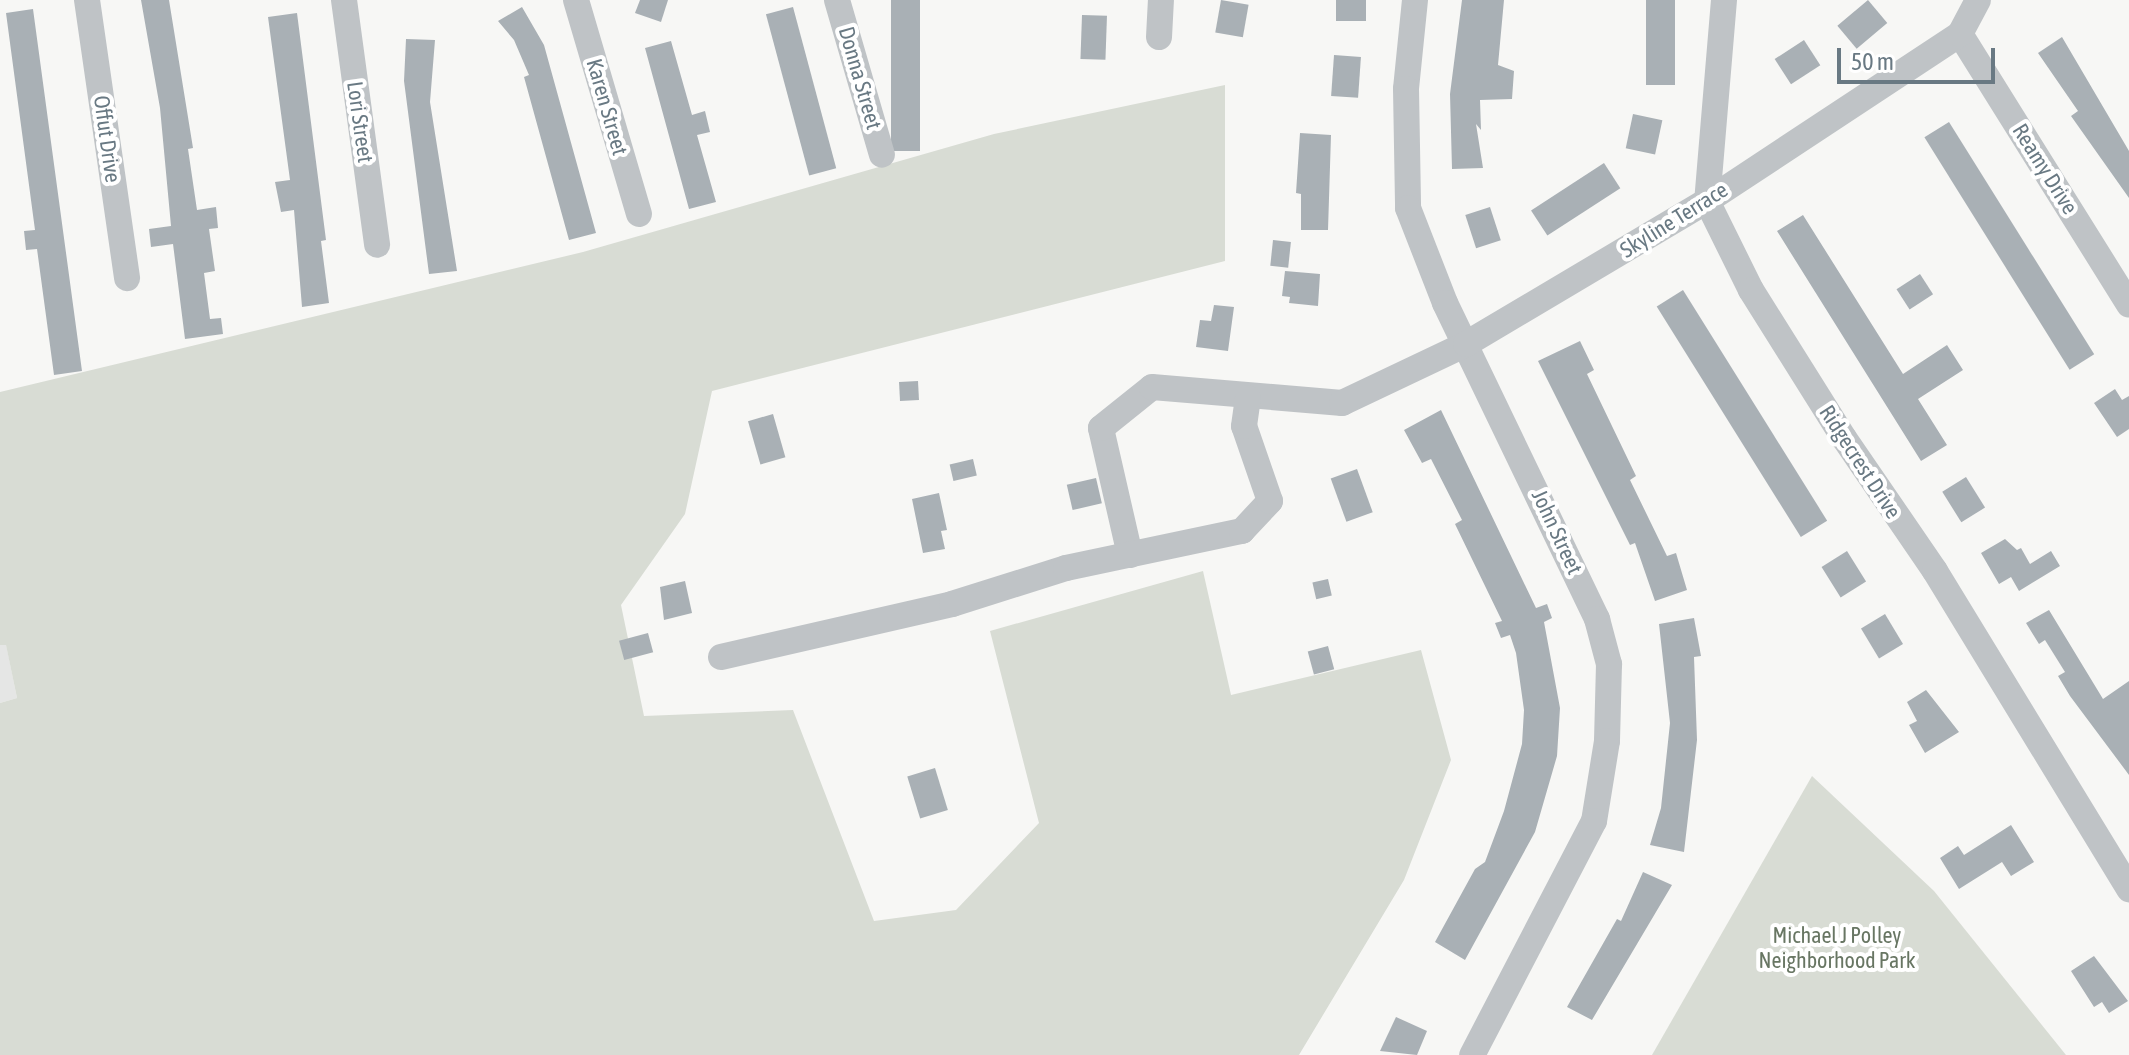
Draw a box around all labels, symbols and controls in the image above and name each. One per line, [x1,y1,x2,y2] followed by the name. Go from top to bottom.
[833,24,887,132] street label: Donna Street
[1841,32,1999,82] scale bar
[1851,48,1894,75] text: 50 m
[581,56,633,158] street label: Karen Street
[341,80,379,164] street label: Lori Street
[88,94,126,184] street label: Offut Drive
[2007,119,2083,219] street label: Reamy Drive
[1615,177,1733,263] street label: Skyline Terrace
[1814,400,1906,524] street label: Ridgecrest Drive
[1526,486,1588,578] street label: John Street
[1759,922,1915,974] park label: Michael J Polley Neighborhood Park

